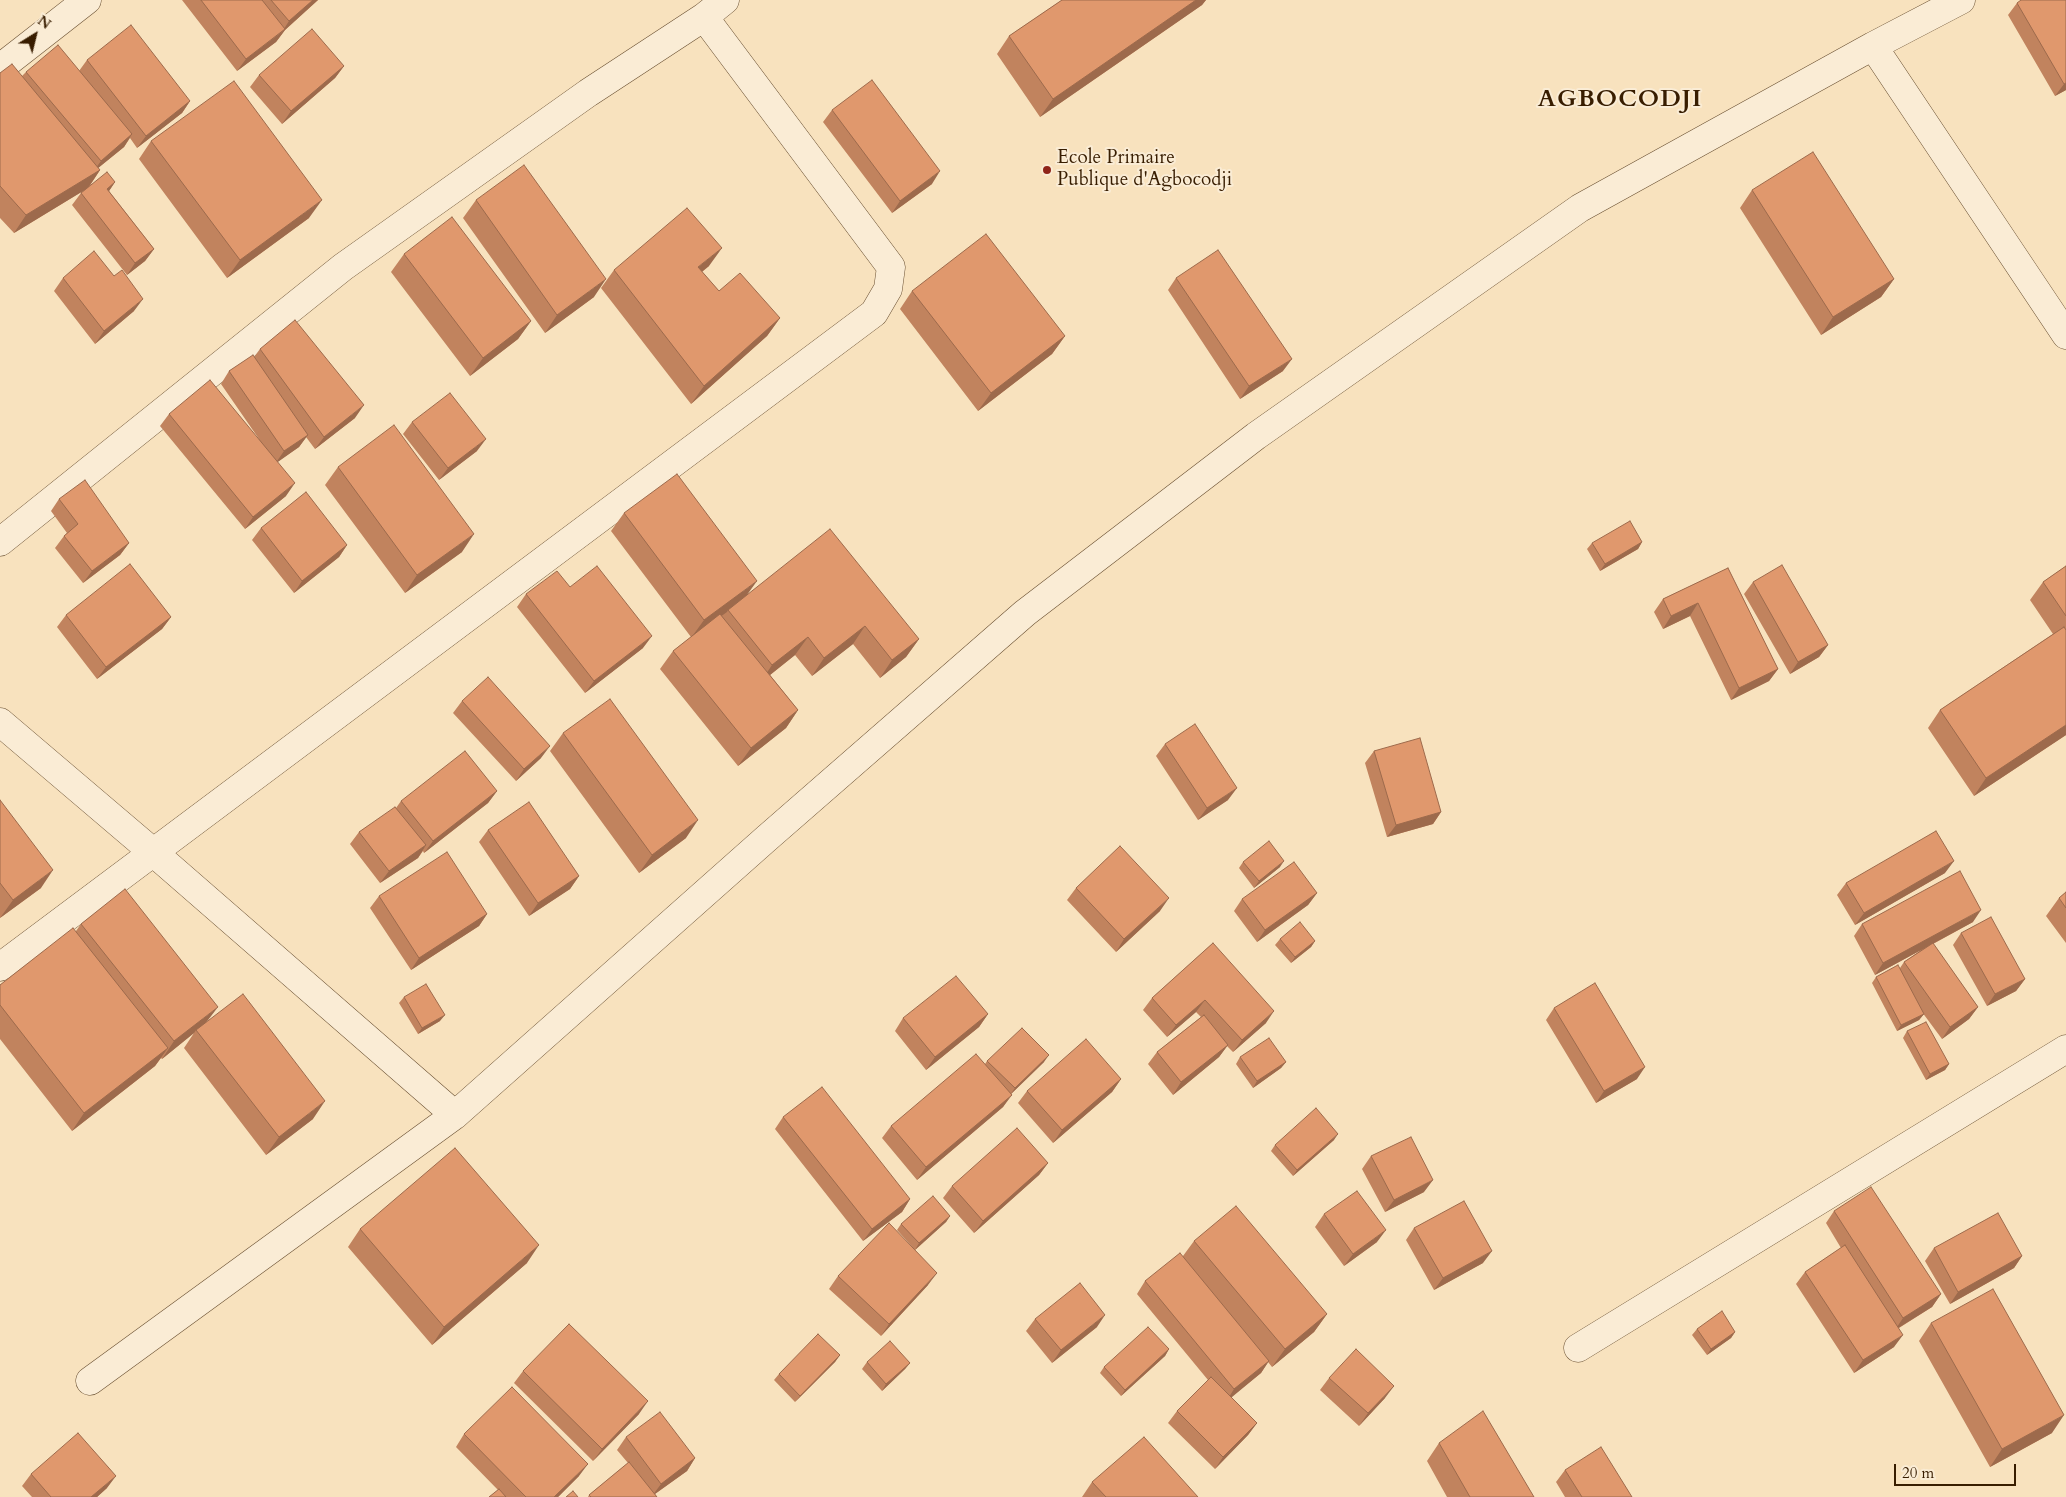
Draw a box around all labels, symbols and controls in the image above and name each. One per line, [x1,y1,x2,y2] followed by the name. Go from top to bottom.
[10,10,60,60] north arrow
[34,11,55,34] text: N
[1537,86,1703,114] district label: AGBOCODJI
[1057,148,1232,192] place label: Ecole Primaire Publique d'Agbocodji
[1041,164,1053,176] marker: Ecole Primaire Publique d'Agbocodji
[1896,1454,2018,1486] scale bar
[1902,1463,1934,1483] text: 20 m

